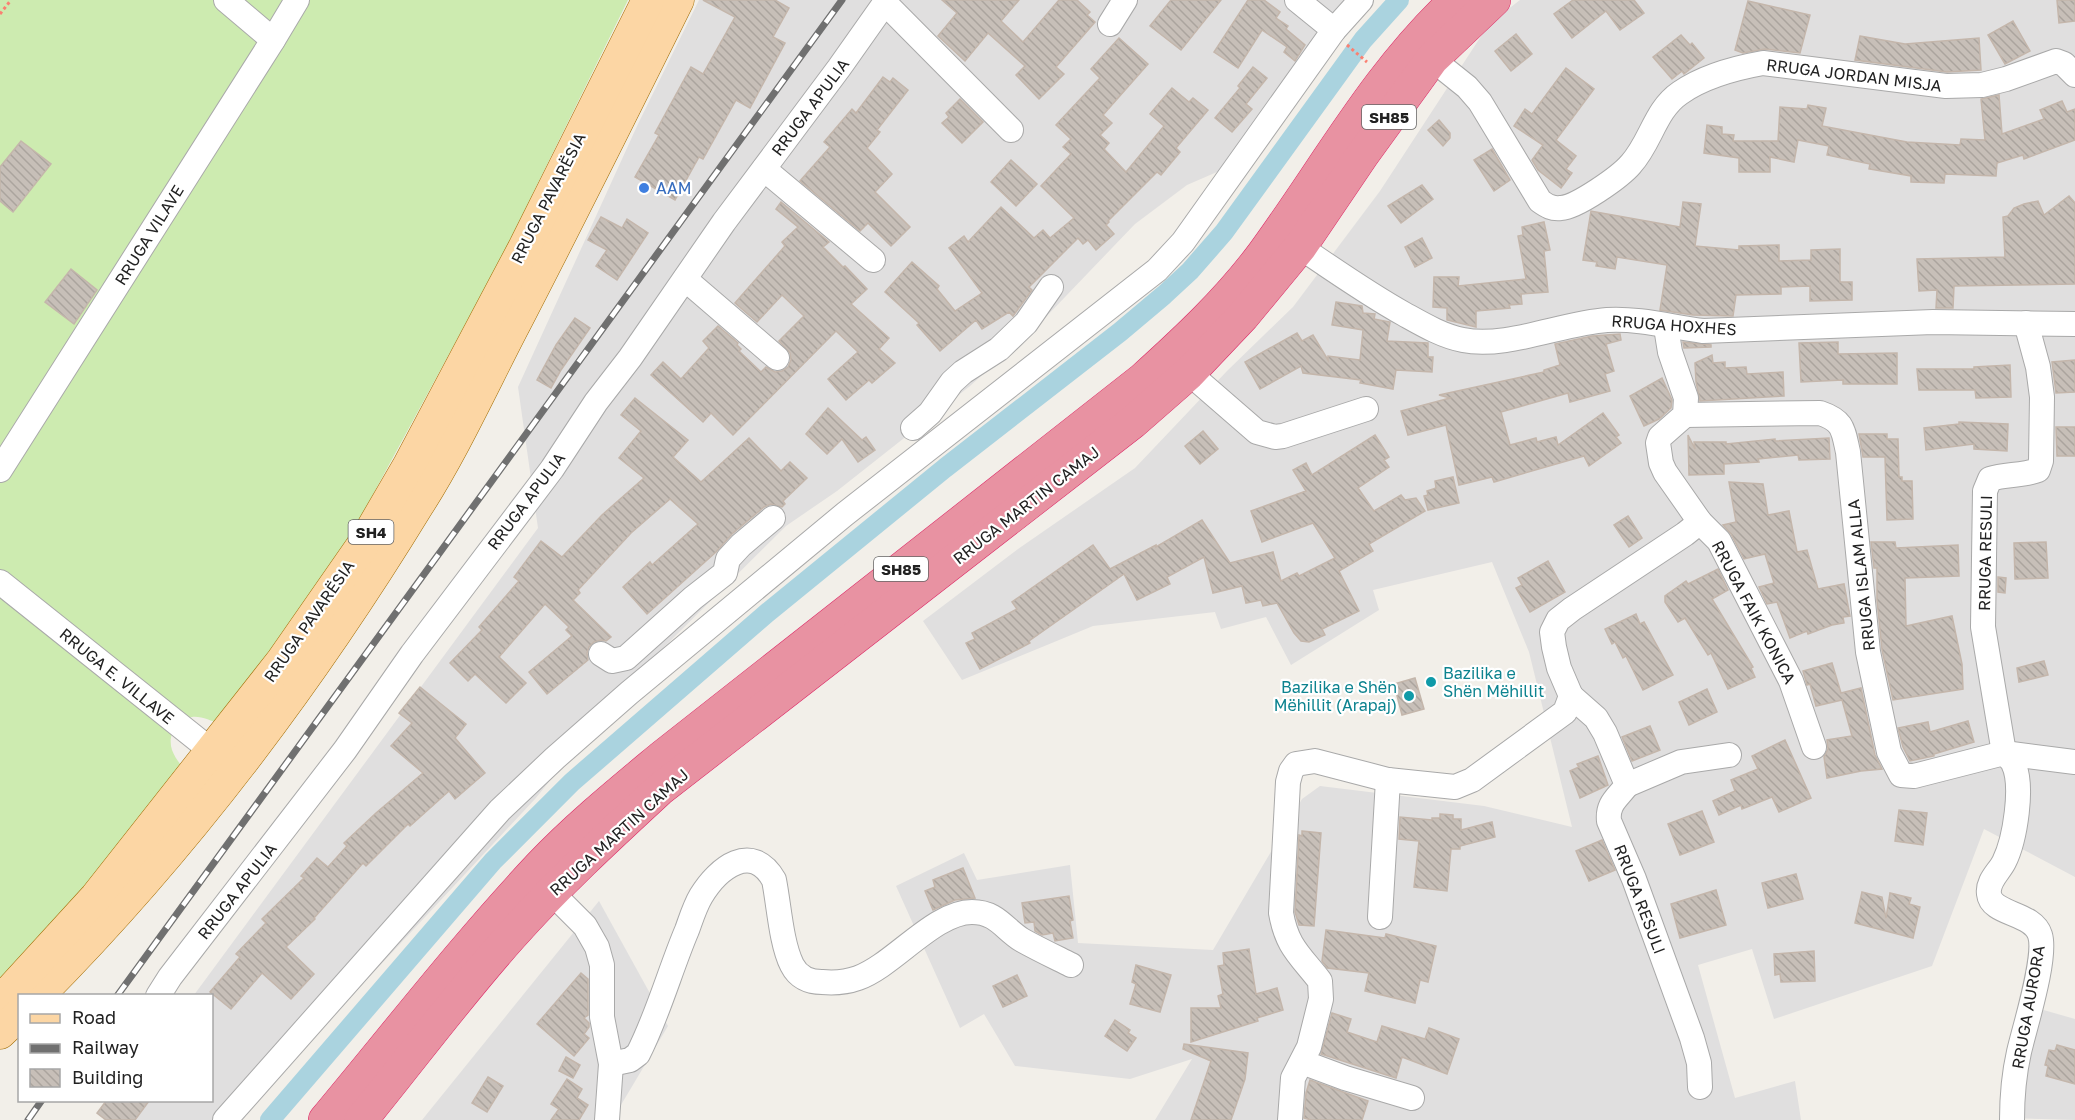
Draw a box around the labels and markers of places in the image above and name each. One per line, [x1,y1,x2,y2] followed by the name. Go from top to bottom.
[656,178,692,198] place label: AAM
[637,181,651,195] marker: AAM
[1443,663,1544,701] place label: Bazilika e Shën Mëhillit
[1424,675,1438,689] marker: Bazilika e Shën Mëhillit
[1274,677,1397,715] place label: Bazilika e Shën Mëhillit (Arapaj)
[1402,689,1416,703] marker: Bazilika e Shën Mëhillit (Arapaj)

